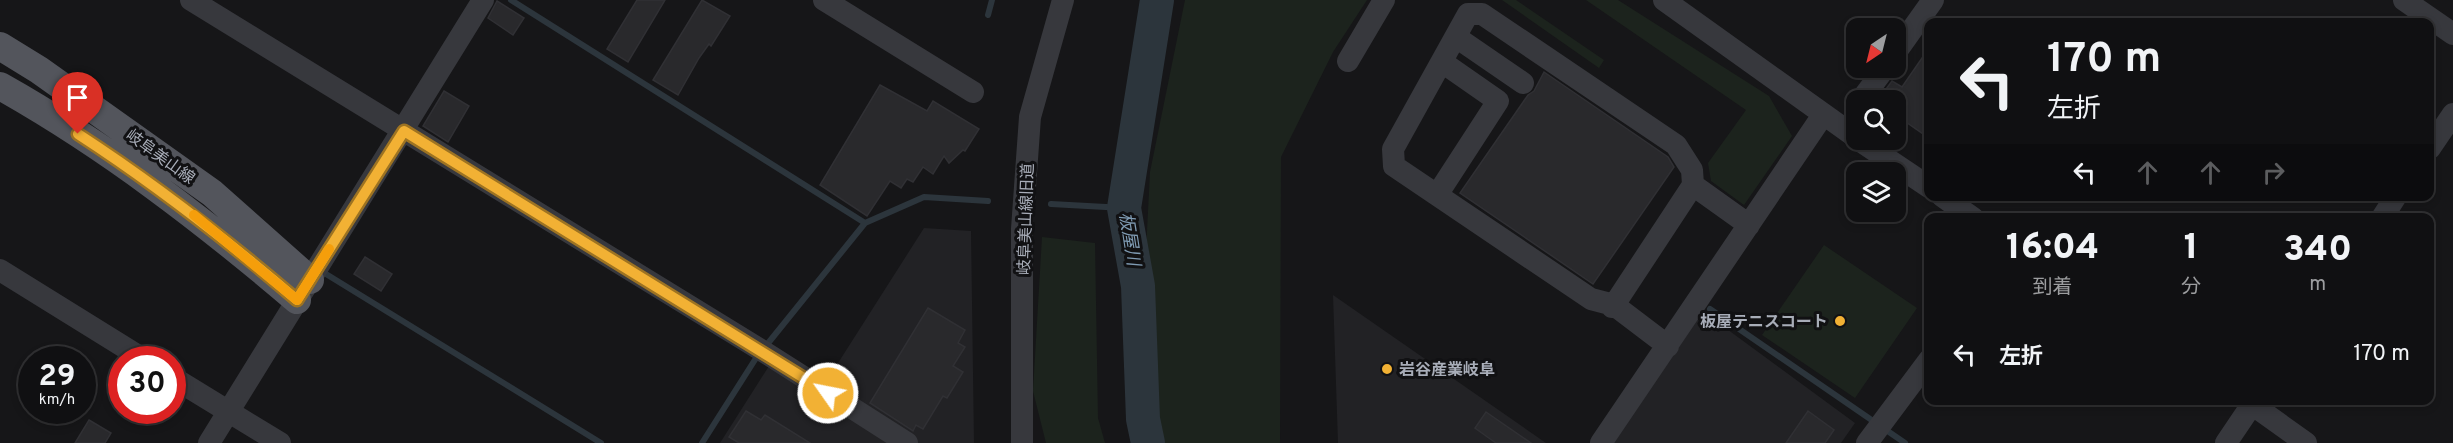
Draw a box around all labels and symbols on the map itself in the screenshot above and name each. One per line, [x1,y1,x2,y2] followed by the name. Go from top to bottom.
[1846,18,1906,78] north arrow
[52,72,103,134] pin
[122,126,198,189] street label: 岐阜美山線
[1015,163,1039,275] street label: 岐阜美山線旧道
[1113,211,1144,270] water label: 板屋川
[1700,313,1828,333] place label: 板屋テニスコート
[1833,314,1847,328] marker: 板屋テニスコート
[108,346,186,424] speed limit sign: 30
[1399,360,1495,381] place label: 岩谷産業岐阜
[796,361,860,425] position arrow
[1380,362,1394,376] marker: 岩谷産業岐阜

